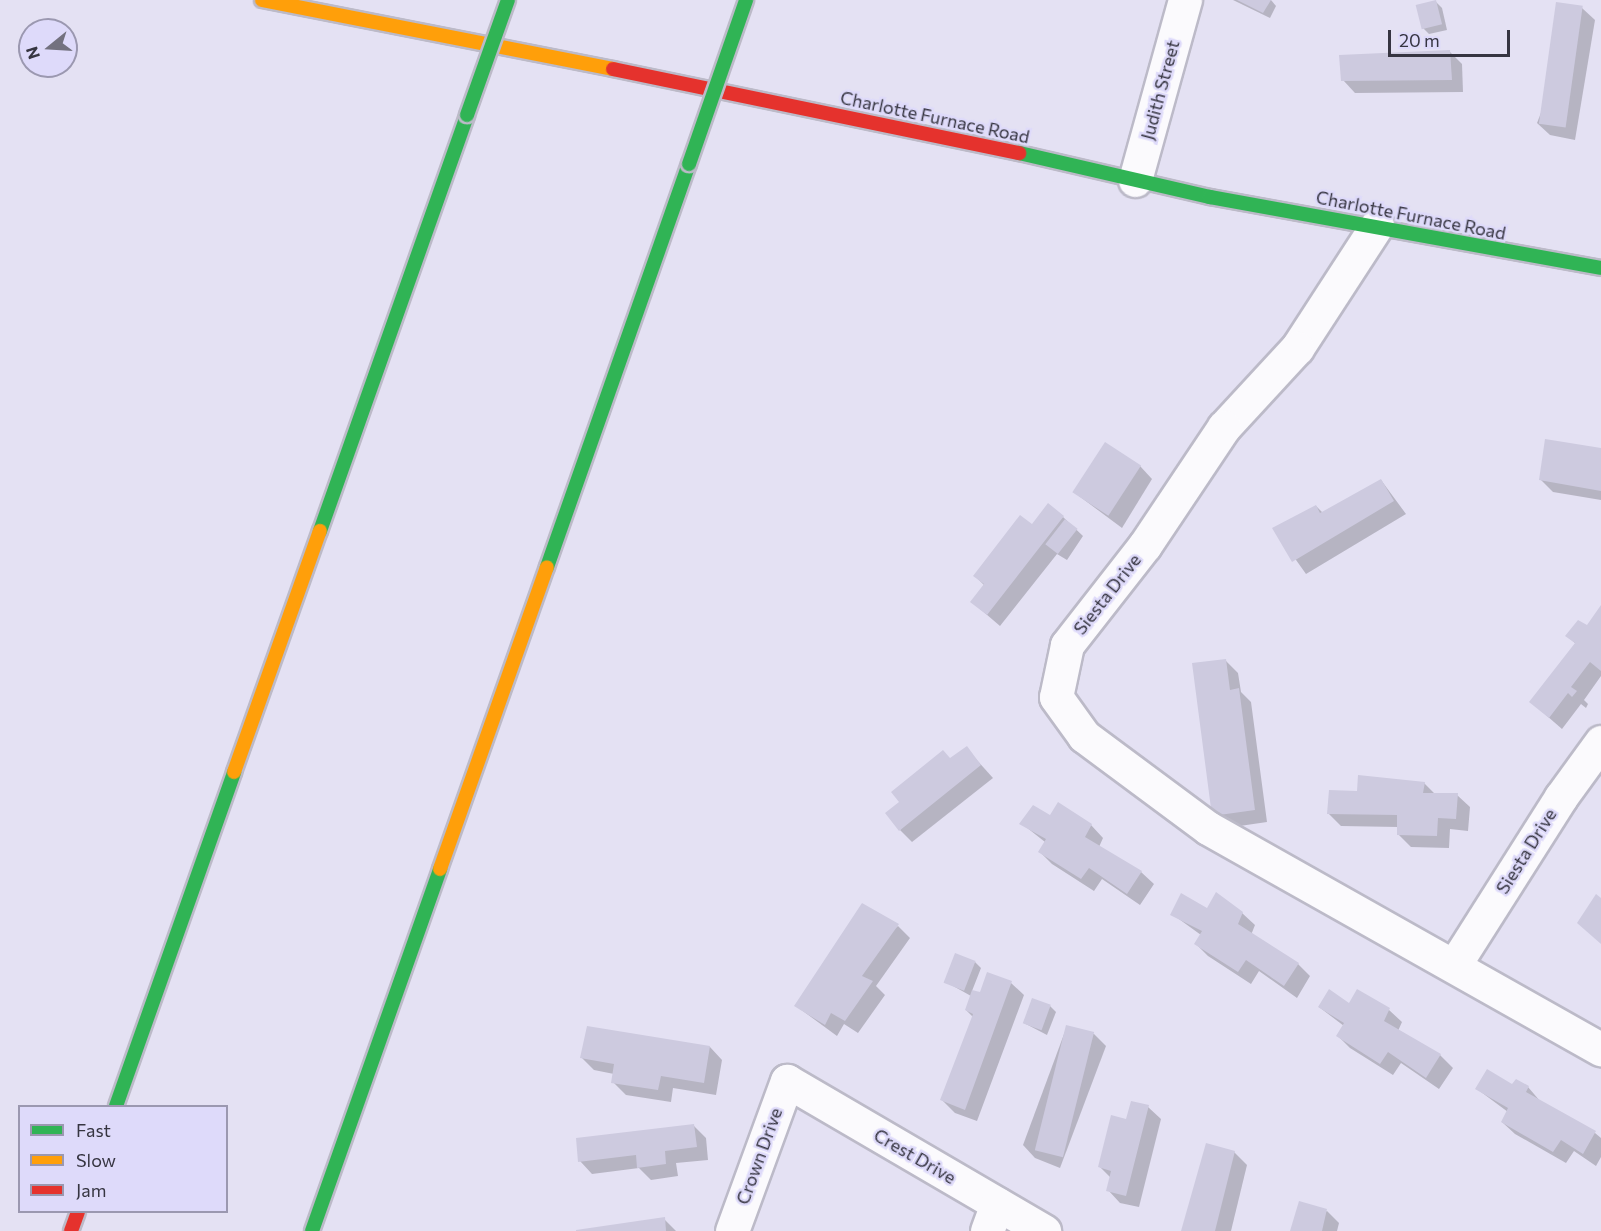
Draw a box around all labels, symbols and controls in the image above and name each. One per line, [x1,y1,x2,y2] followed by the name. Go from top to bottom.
[18,18,78,78] north arrow
[1391,18,1512,56] scale bar
[1399,29,1440,51] text: 20 m
[1136,38,1184,142] street label: Judith Street
[21,44,43,62] text: N
[838,86,1032,148] street label: Charlotte Furnace Road
[1314,186,1508,244] street label: Charlotte Furnace Road
[1069,549,1145,639] street label: Siesta Drive
[1491,804,1561,898] street label: Siesta Drive
[18,1105,228,1213] legend
[732,1105,786,1207] street label: Crown Drive
[76,1119,111,1141] text: Fast
[870,1124,960,1188] street label: Crest Drive
[76,1149,116,1171] text: Slow
[76,1179,106,1201] text: Jam

